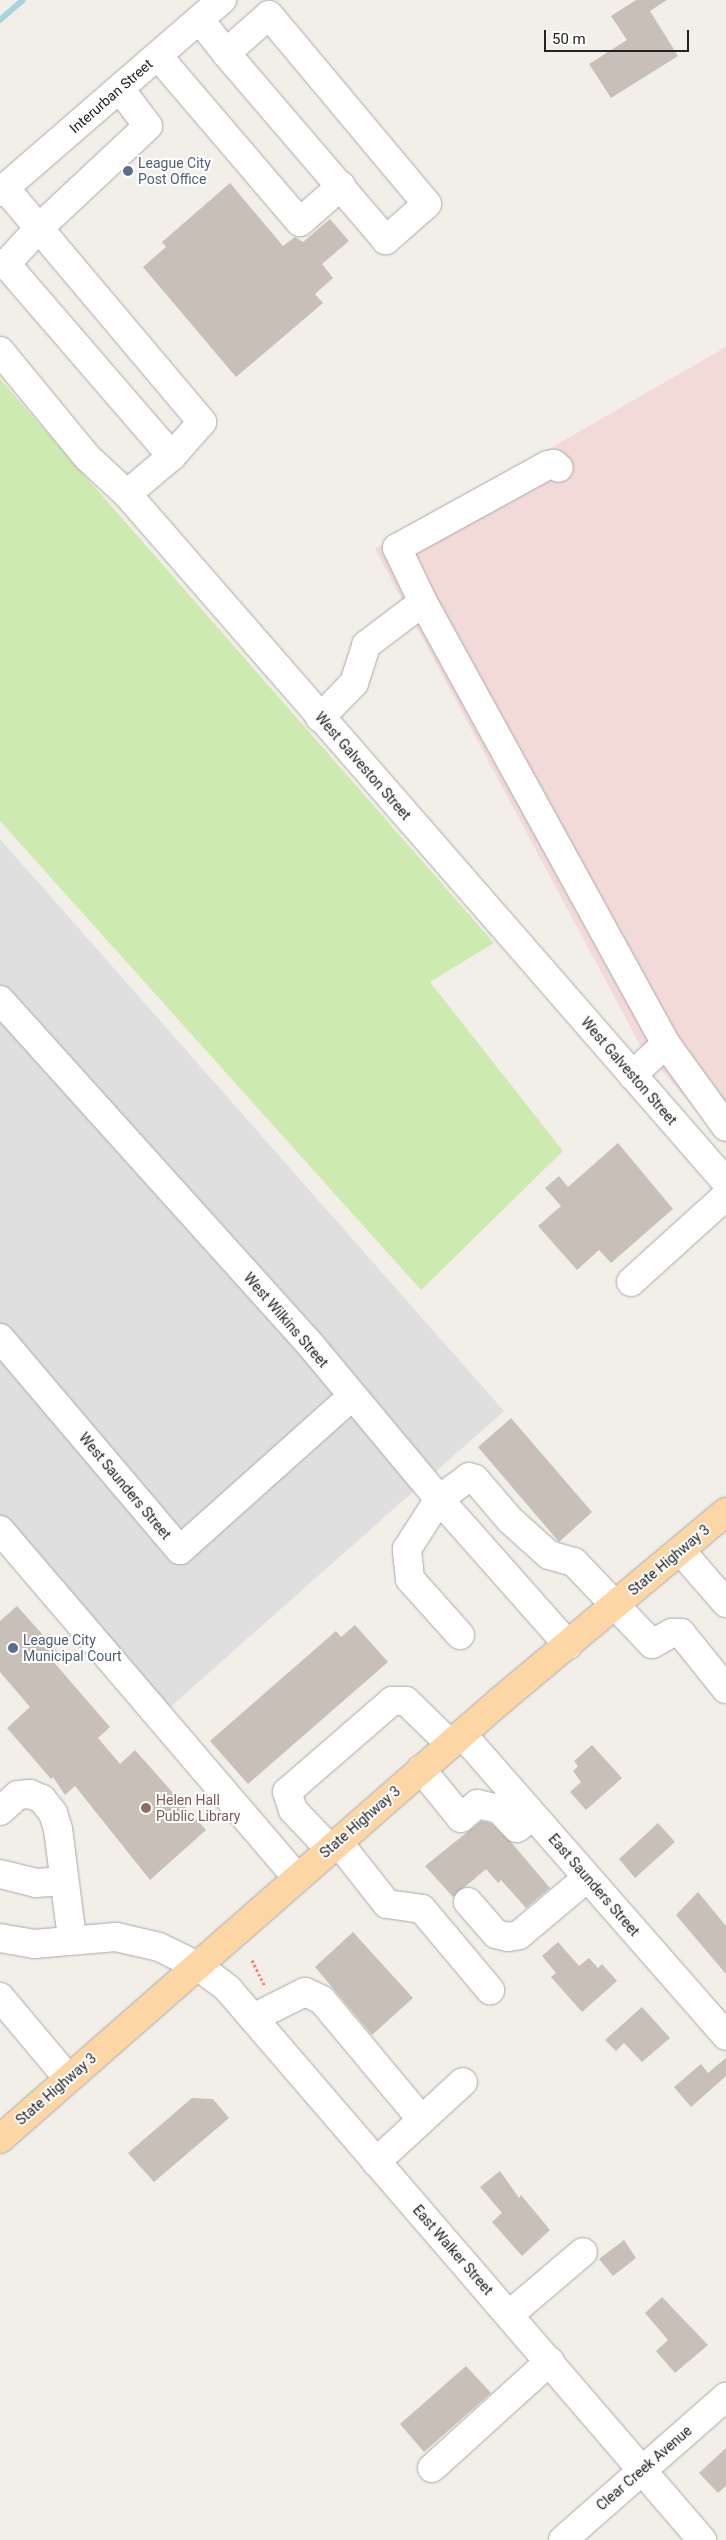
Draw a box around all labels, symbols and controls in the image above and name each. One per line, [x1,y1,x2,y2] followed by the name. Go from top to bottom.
[546,20,691,52] scale bar
[552,30,586,48] text: 50 m
[66,55,156,137] street label: Interurban Street
[138,155,211,188] place label: League City Post Office
[122,165,134,177] marker: League City Post Office
[312,709,414,823] street label: West Galveston Street
[578,1014,680,1128] street label: West Galveston Street
[240,1269,332,1371] street label: West Wilkins Street
[76,1429,174,1543] street label: West Saunders Street
[625,1521,713,1599] street label: State Highway 3
[23,1632,122,1664] place label: League City Municipal Court
[7,1642,19,1654] marker: League City Municipal Court
[316,1783,404,1861] street label: State Highway 3
[156,1792,240,1824] place label: Helen Hall Public Library
[140,1802,152,1814] marker: Helen Hall Public Library
[545,1830,643,1940] street label: East Saunders Street
[12,2050,100,2128] street label: State Highway 3
[409,2202,497,2298] street label: East Walker Street
[593,2422,695,2514] street label: Clear Creek Avenue

